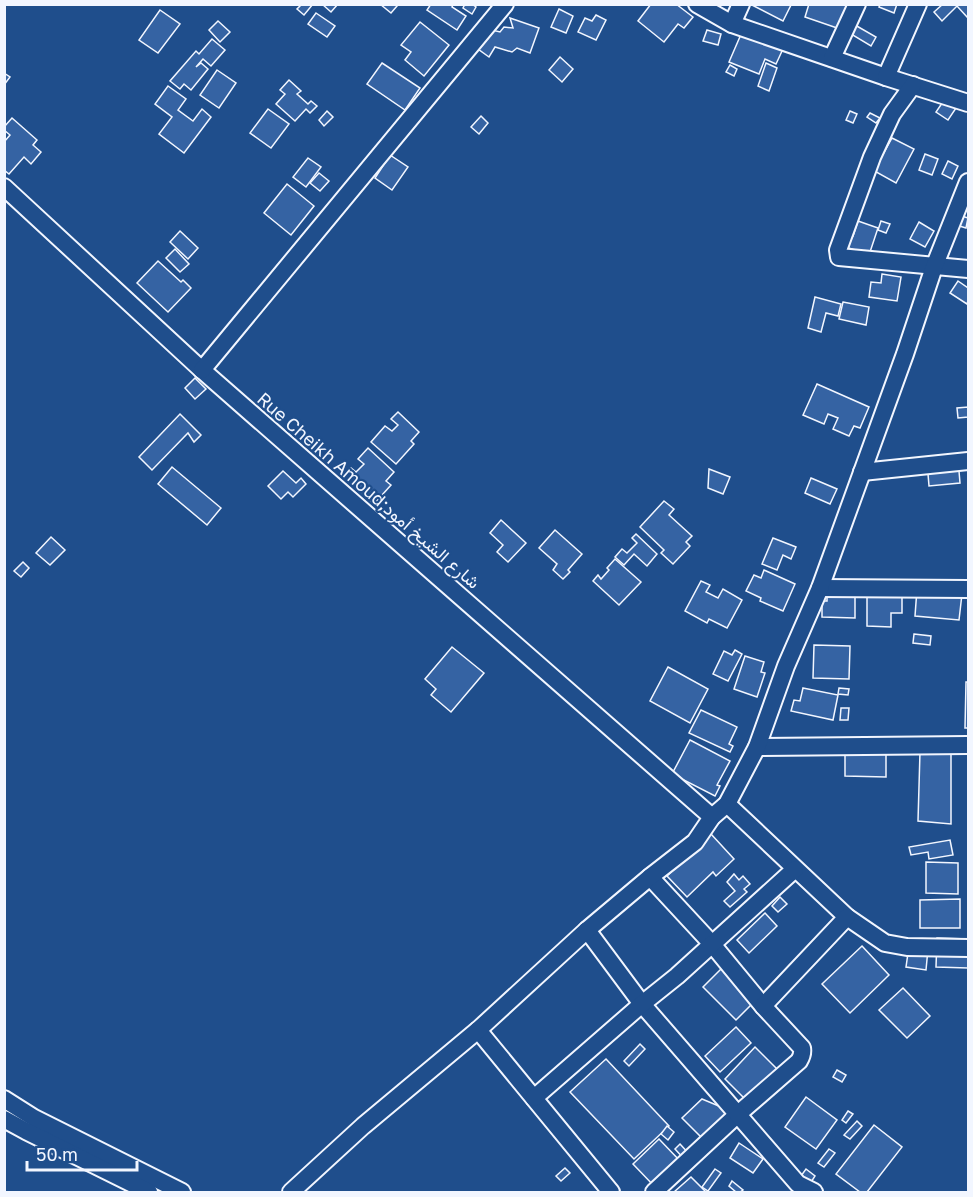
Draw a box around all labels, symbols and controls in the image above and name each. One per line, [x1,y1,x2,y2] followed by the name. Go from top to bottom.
[252,387,485,594] street label: Rue Cheikh Amoud;شارع الشيخ أمود
[27,1134,136,1172] scale bar
[36,1143,78,1165] text: 50 m

